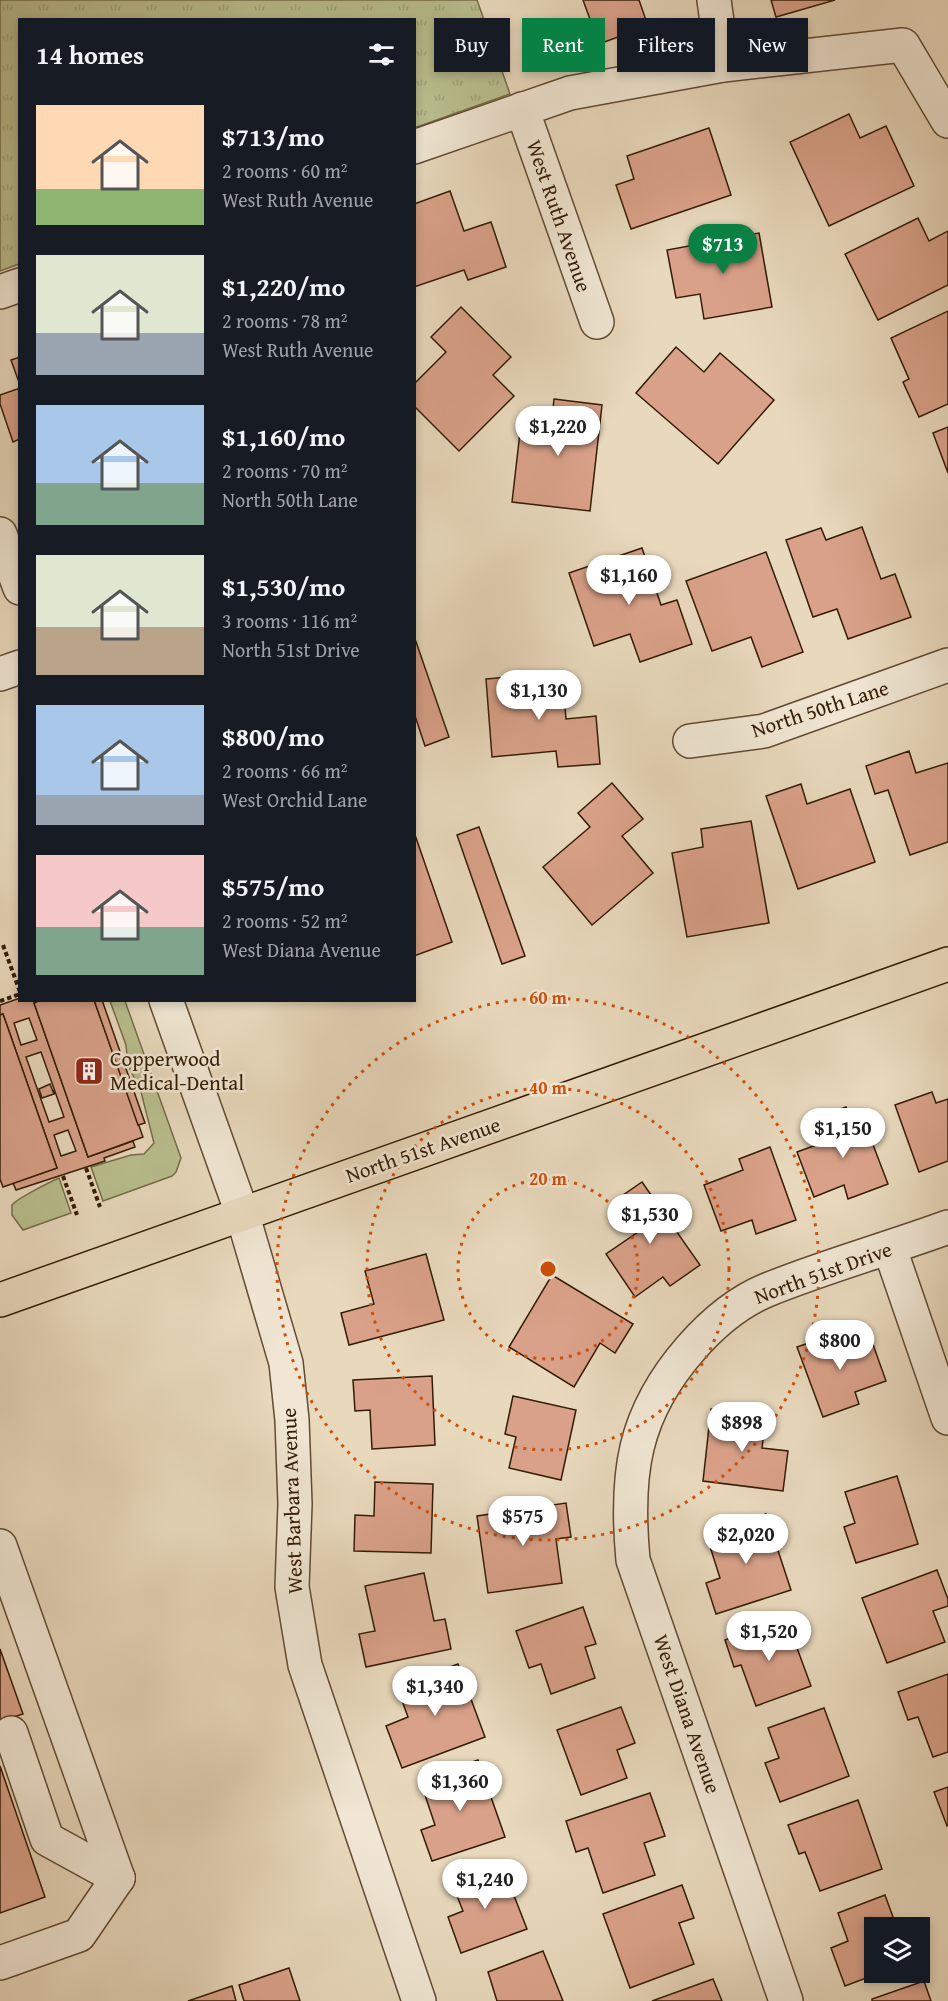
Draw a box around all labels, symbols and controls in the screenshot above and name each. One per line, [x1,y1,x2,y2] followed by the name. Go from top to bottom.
[434,18,510,72] chip: Buy
[522,18,605,72] chip: Rent
[617,18,715,72] chip: Filters
[727,18,808,72] chip: New
[36,35,144,74] text: 14 homes
[365,38,398,71] icon: filters
[222,117,324,156] text: $713/mo
[84,129,156,201] icon: home
[519,136,600,296] street label: West Ruth Avenue
[222,156,348,185] text: 2 rooms · 60 m²
[222,185,374,214] text: West Ruth Avenue
[687,224,759,275] pin: $713
[702,229,744,258] text: $713
[222,267,345,306] text: $1,220/mo
[84,279,156,351] icon: home
[222,306,348,335] text: 2 rooms · 78 m²
[222,335,374,364] text: West Ruth Avenue
[509,406,607,457] pin: $1,220
[529,411,587,440] text: $1,220
[222,417,345,456] text: $1,160/mo
[84,429,156,501] icon: home
[222,456,348,485] text: 2 rooms · 70 m²
[222,485,358,514] text: North 50th Lane
[580,555,678,606] pin: $1,160
[600,560,658,589] text: $1,160
[222,567,345,606] text: $1,530/mo
[84,579,156,651] icon: home
[222,606,357,635] text: 3 rooms · 116 m²
[222,635,360,664] text: North 51st Drive
[490,670,588,721] pin: $1,130
[747,672,893,745] street label: North 50th Lane
[510,675,568,704] text: $1,130
[222,717,324,756] text: $800/mo
[84,729,156,801] icon: home
[222,756,348,785] text: 2 rooms · 66 m²
[222,785,367,814] text: West Orchid Lane
[222,867,324,906] text: $575/mo
[84,879,156,951] icon: home
[222,906,348,935] text: 2 rooms · 52 m²
[222,935,381,964] text: West Diana Avenue
[529,984,568,1011] text: 60 m
[110,1043,244,1098] place label: Copperwood Medical-Dental
[73,1055,105,1087] building icon: Copperwood Medical-Dental
[529,1074,568,1101] text: 40 m
[341,1108,505,1191] street label: North 51st Avenue
[794,1108,892,1159] pin: $1,150
[814,1113,872,1142] text: $1,150
[529,1165,568,1192] text: 20 m
[601,1194,699,1245] pin: $1,530
[621,1199,679,1228] text: $1,530
[750,1233,896,1312] street label: North 51st Drive
[538,1259,558,1279] centre of rings
[804,1320,876,1371] pin: $800
[819,1325,861,1354] text: $800
[706,1402,778,1453] pin: $898
[273,1407,310,1595] street label: West Barbara Avenue
[721,1407,763,1436] text: $898
[487,1496,559,1547] pin: $575
[502,1501,544,1530] text: $575
[697,1514,795,1565] pin: $2,020
[717,1519,775,1548] text: $2,020
[720,1611,818,1662] pin: $1,520
[740,1616,798,1645] text: $1,520
[646,1630,729,1798] street label: West Diana Avenue
[386,1666,484,1717] pin: $1,340
[406,1671,464,1700] text: $1,340
[411,1761,509,1812] pin: $1,360
[431,1766,489,1795] text: $1,360
[436,1859,534,1910] pin: $1,240
[456,1864,514,1893] text: $1,240
[864,1917,930,1983] map controls
[864,1917,930,1983] button: layers

